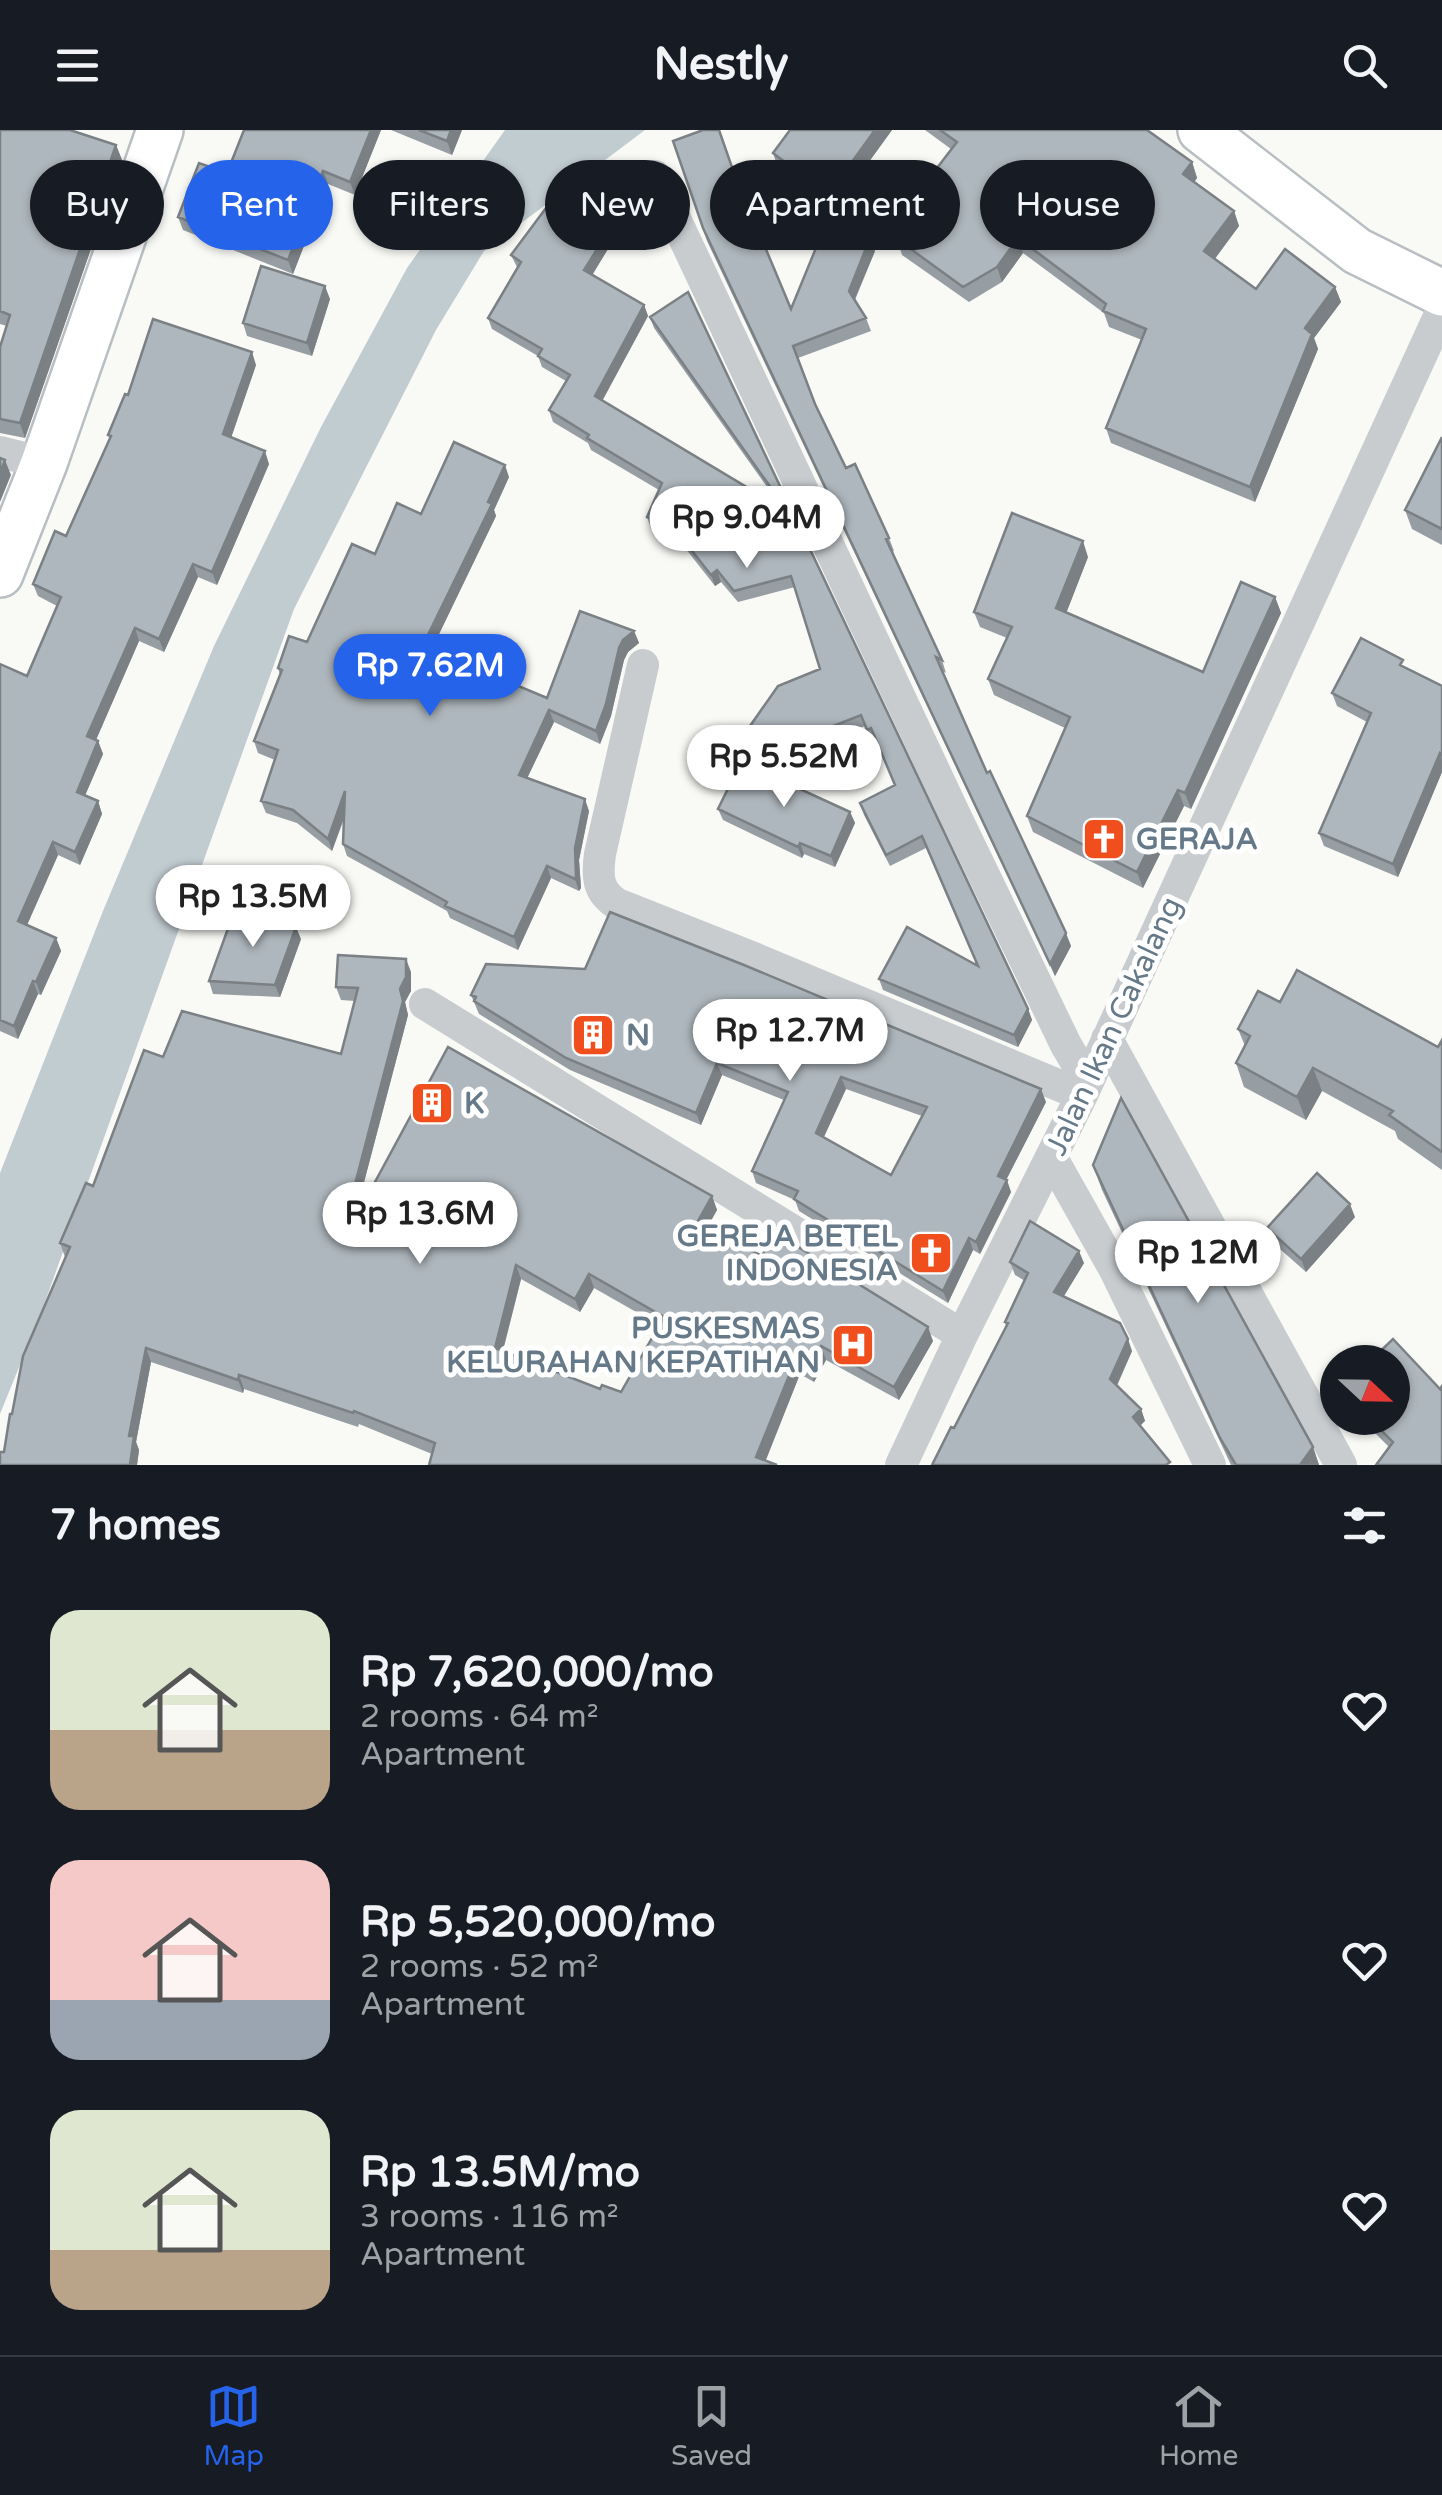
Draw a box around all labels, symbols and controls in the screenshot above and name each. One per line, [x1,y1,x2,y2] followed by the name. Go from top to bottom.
[50,38,105,93] icon: menu
[654,38,788,92] text: Nestly
[1337,38,1392,93] icon: search
[30,160,164,250] chip: Buy
[184,160,333,250] chip: Rent
[353,160,525,250] chip: Filters
[545,160,690,250] chip: New
[710,160,960,250] chip: Apartment
[980,160,1155,250] chip: House
[644,486,850,571] pin: Rp 9.04M
[672,499,822,537] text: Rp 9.04M
[327,634,533,719] pin: Rp 7.62M
[355,647,505,685] text: Rp 7.62M
[681,725,887,810] pin: Rp 5.52M
[709,738,859,776] text: Rp 5.52M
[1081,816,1127,862] church icon: GERAJA
[1136,821,1258,858] place label: GERAJA
[150,865,356,950] pin: Rp 13.5M
[178,878,328,916] text: Rp 13.5M
[1038,891,1190,1161] street label: Jalan Ikan Cakalang
[687,999,893,1084] pin: Rp 12.7M
[570,1012,616,1058] building icon: N
[715,1012,865,1050] text: Rp 12.7M
[626,1017,650,1054] place label: N
[409,1080,455,1126] building icon: K
[464,1085,484,1122] place label: K
[317,1182,523,1267] pin: Rp 13.6M
[345,1195,495,1233] text: Rp 13.6M
[677,1218,899,1289] place label: GEREJA BETEL INDONESIA
[1117,1221,1279,1306] pin: Rp 12M
[908,1230,954,1276] church icon: GEREJA BETEL INDONESIA
[1137,1234,1259,1272] text: Rp 12M
[446,1310,820,1381] place label: PUSKESMAS KELURAHAN KEPATIHAN
[830,1322,876,1368] hospital icon: PUSKESMAS KELURAHAN KEPATIHAN
[1320,1345,1410,1435] north arrow
[1320,1345,1410,1435] map controls
[1337,1498,1392,1553] icon: filters
[50,1500,221,1551] text: 7 homes
[360,1647,714,1698] text: Rp 7,620,000/mo
[130,1650,250,1770] icon: home
[1337,1683,1392,1738] icon: heart
[360,1698,599,1736] text: 2 rooms · 64 m²
[360,1736,525,1774] text: Apartment
[360,1897,715,1948] text: Rp 5,520,000/mo
[130,1900,250,2020] icon: home
[1337,1933,1392,1988] icon: heart
[360,1948,599,1986] text: 2 rooms · 52 m²
[360,1986,525,2024] text: Apartment
[360,2147,640,2198] text: Rp 13.5M/mo
[130,2150,250,2270] icon: home
[1337,2183,1392,2238] icon: heart
[360,2198,619,2236] text: 3 rooms · 116 m²
[360,2236,525,2274] text: Apartment
[204,2379,264,2473] tab: Map
[671,2379,752,2473] tab: Saved
[1159,2379,1238,2473] tab: Home

